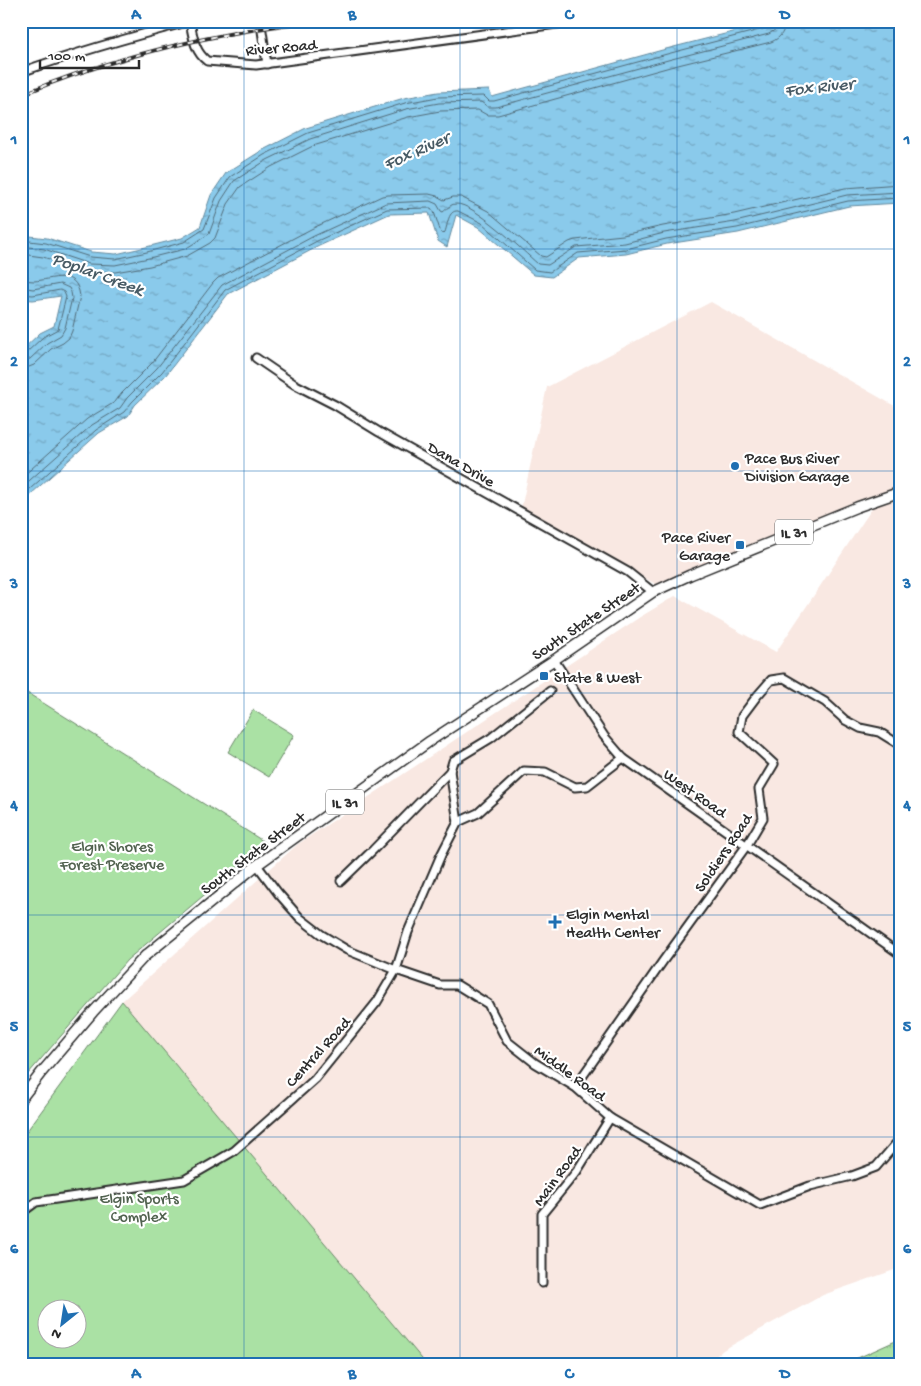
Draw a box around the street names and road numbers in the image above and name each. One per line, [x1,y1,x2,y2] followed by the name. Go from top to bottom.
[245,37,319,62] street label: River Road
[422,439,498,493] street label: Dana Drive
[775,520,813,544] road number: IL 31
[529,579,646,666] street label: South State Street
[659,766,731,825] street label: West Road
[326,790,364,814] road number: IL 31
[198,808,311,900] street label: South State Street
[692,810,759,897] street label: Soldiers Road
[283,1013,357,1092] street label: Central Road
[529,1043,610,1108] street label: Middle Road
[531,1142,588,1211] street label: Main Road

